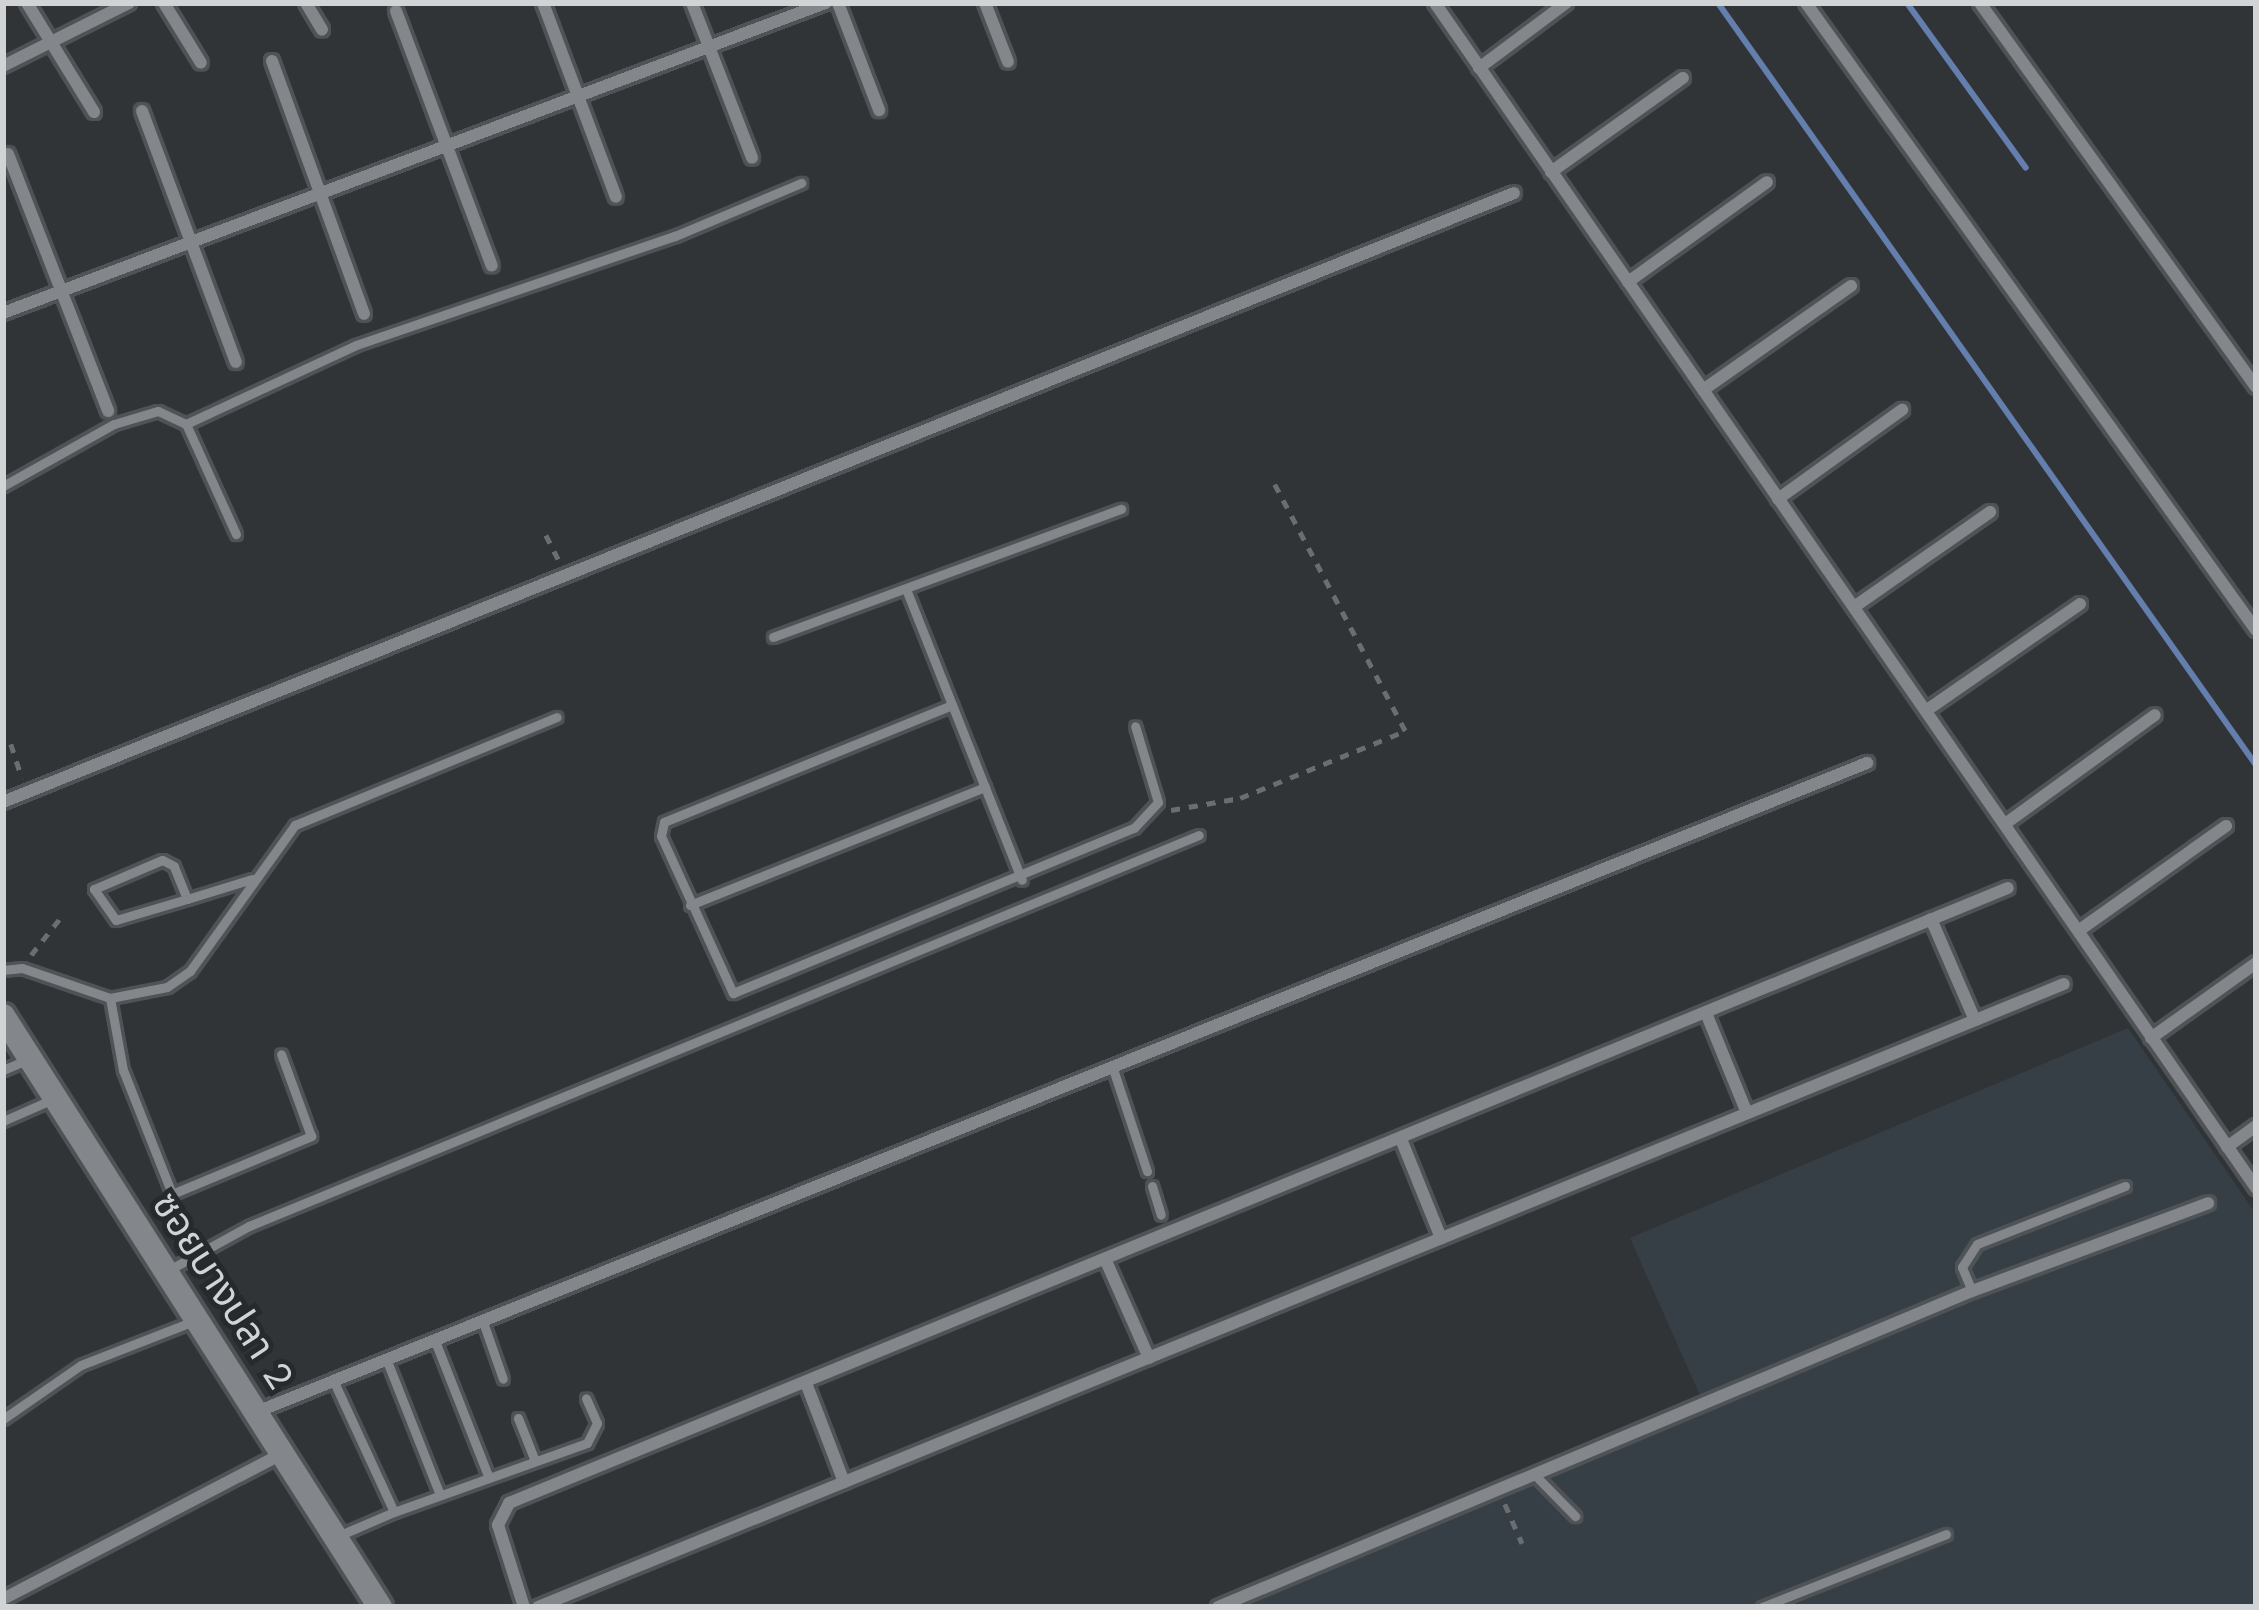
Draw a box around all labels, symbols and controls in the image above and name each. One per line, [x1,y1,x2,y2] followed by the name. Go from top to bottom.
[142,1184,304,1398] street label: ซอยบางปลา 2

